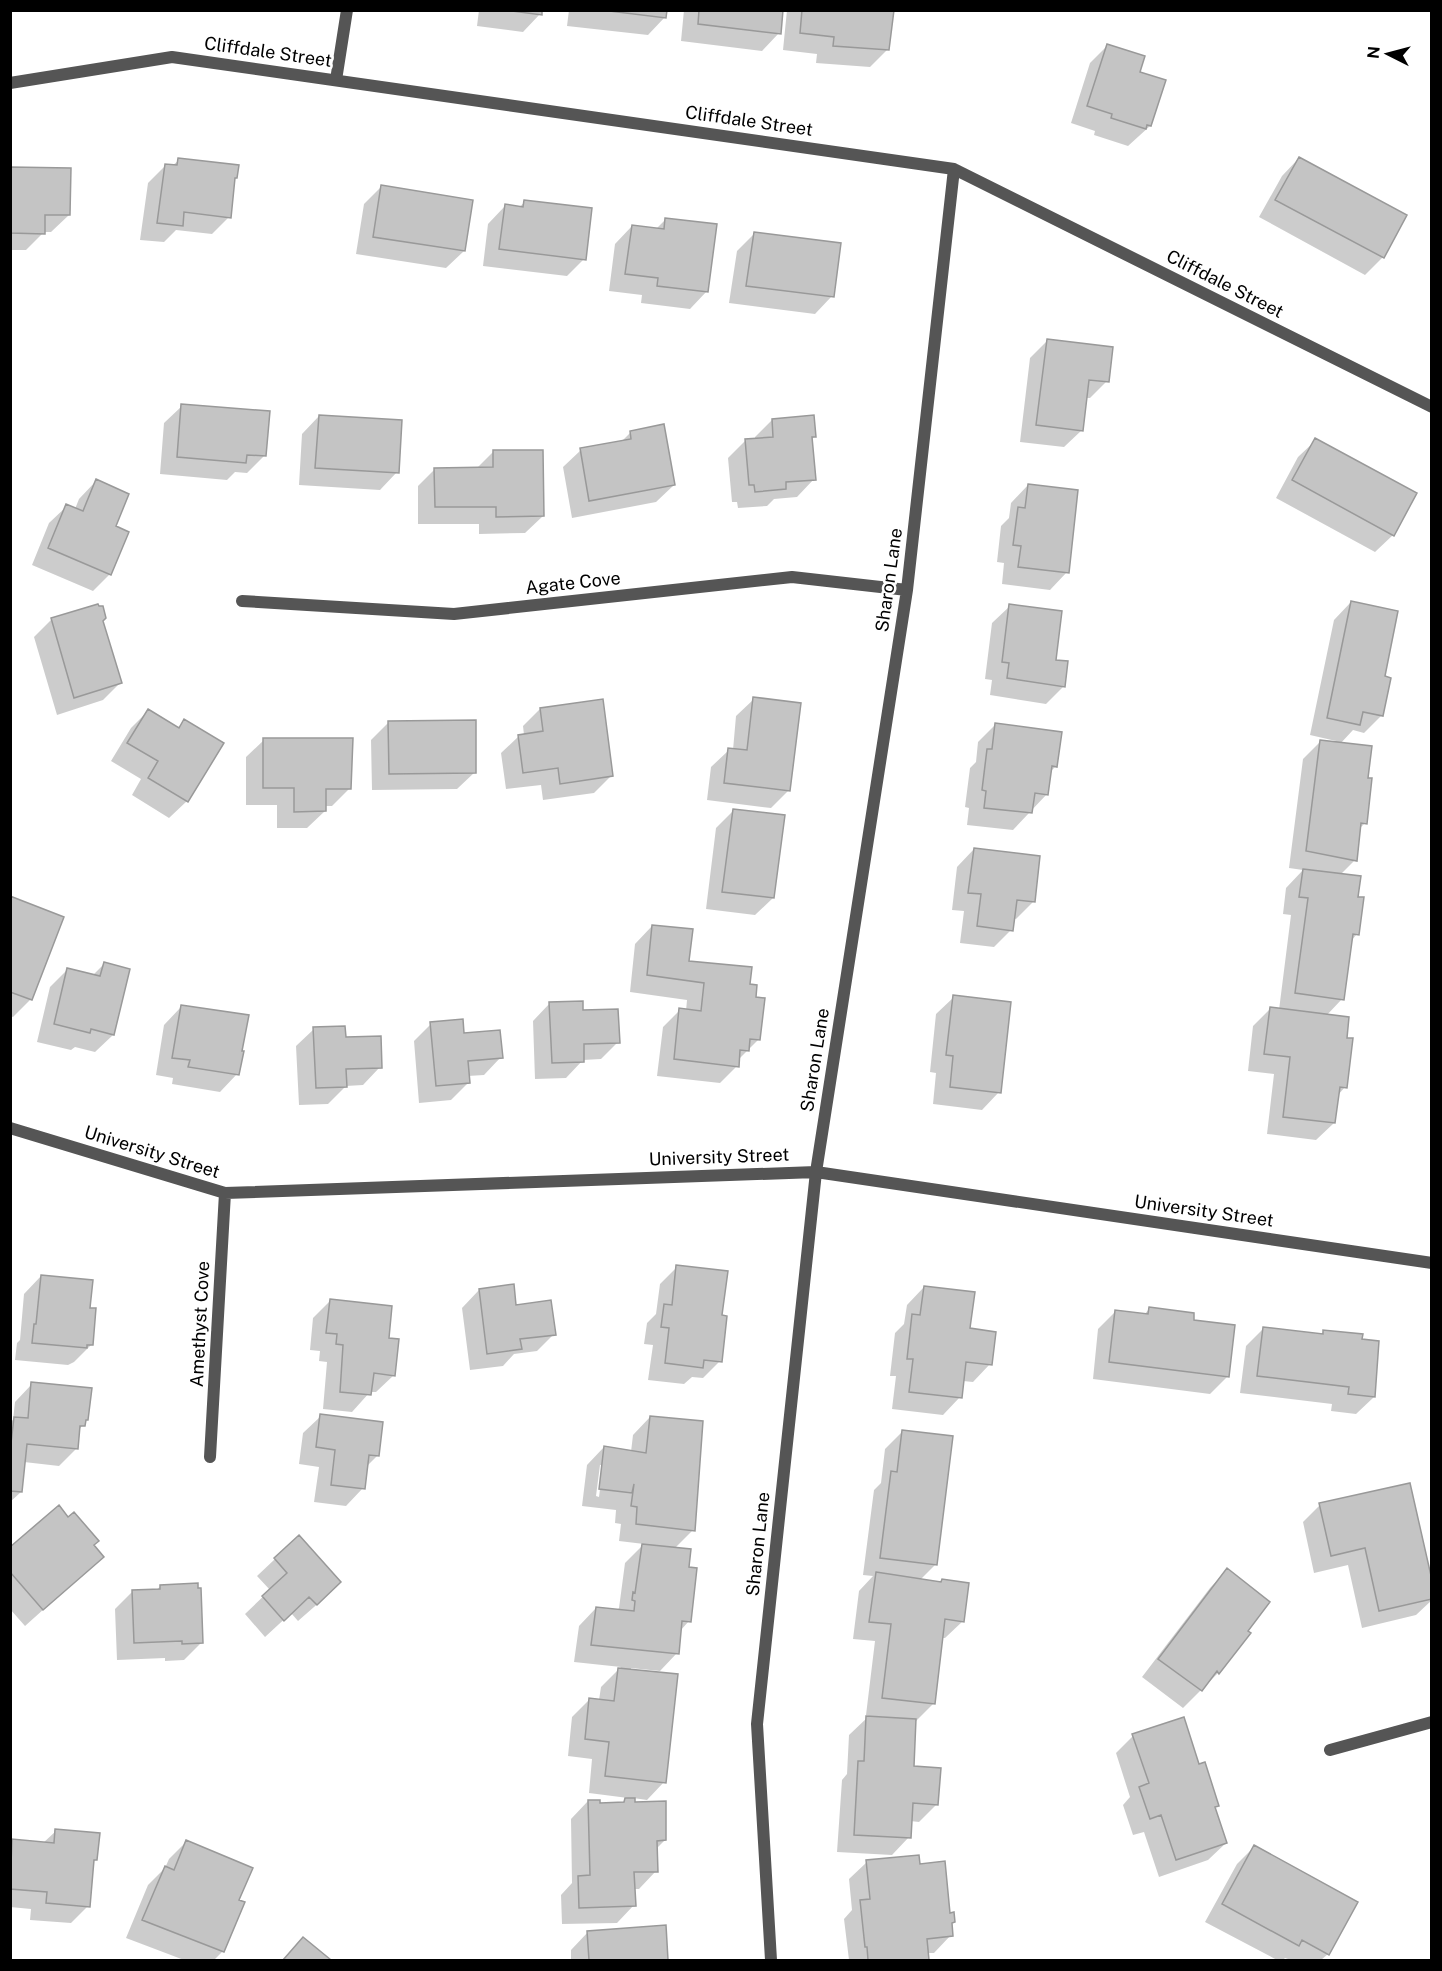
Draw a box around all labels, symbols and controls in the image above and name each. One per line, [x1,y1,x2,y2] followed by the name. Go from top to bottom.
[1358,24,1418,84] north arrow
[203,32,333,71] street label: Cliffdale Street
[1363,45,1384,60] text: N
[684,101,814,140] street label: Cliffdale Street
[1163,245,1287,322] street label: Cliffdale Street
[871,527,906,633] street label: Sharon Lane
[524,567,622,598] street label: Agate Cove
[796,1007,833,1113] street label: Sharon Lane
[82,1121,222,1182] street label: University Street
[648,1144,790,1169] street label: University Street
[1133,1190,1275,1231] street label: University Street
[186,1260,213,1388] street label: Amethyst Cove
[742,1491,773,1597] street label: Sharon Lane

